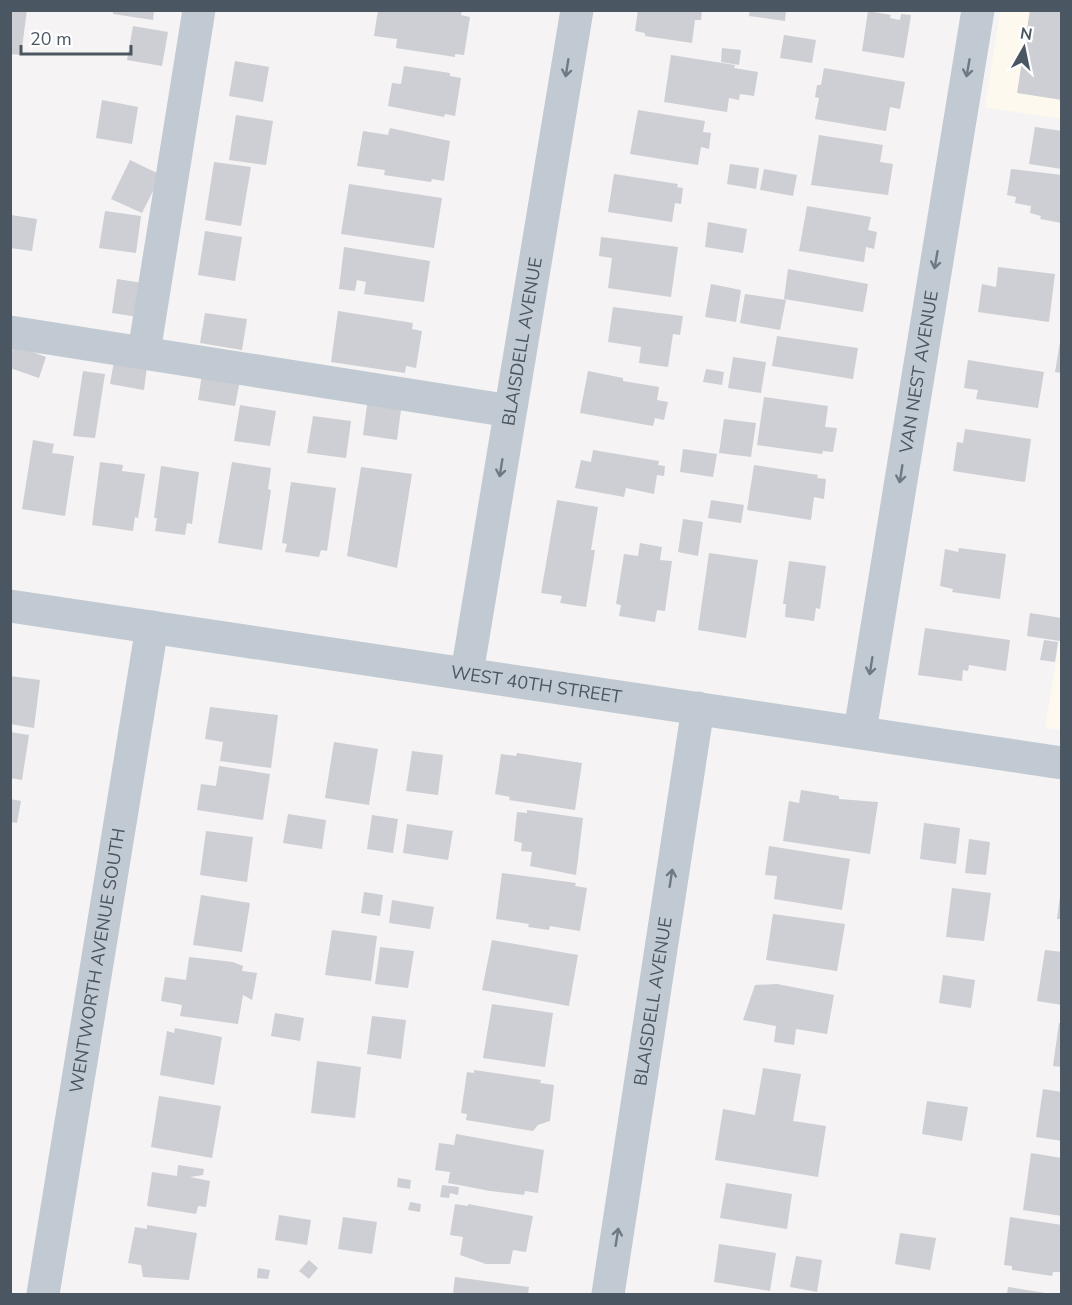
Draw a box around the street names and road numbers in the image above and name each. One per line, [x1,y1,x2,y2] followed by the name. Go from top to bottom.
[496,255,548,428] street label: BLAISDELL AVENUE
[894,289,944,456] street label: VAN NEST AVENUE
[449,660,623,709] street label: WEST 40TH STREET
[64,826,131,1095] street label: WENTWORTH AVENUE SOUTH
[628,915,678,1087] street label: BLAISDELL AVENUE

